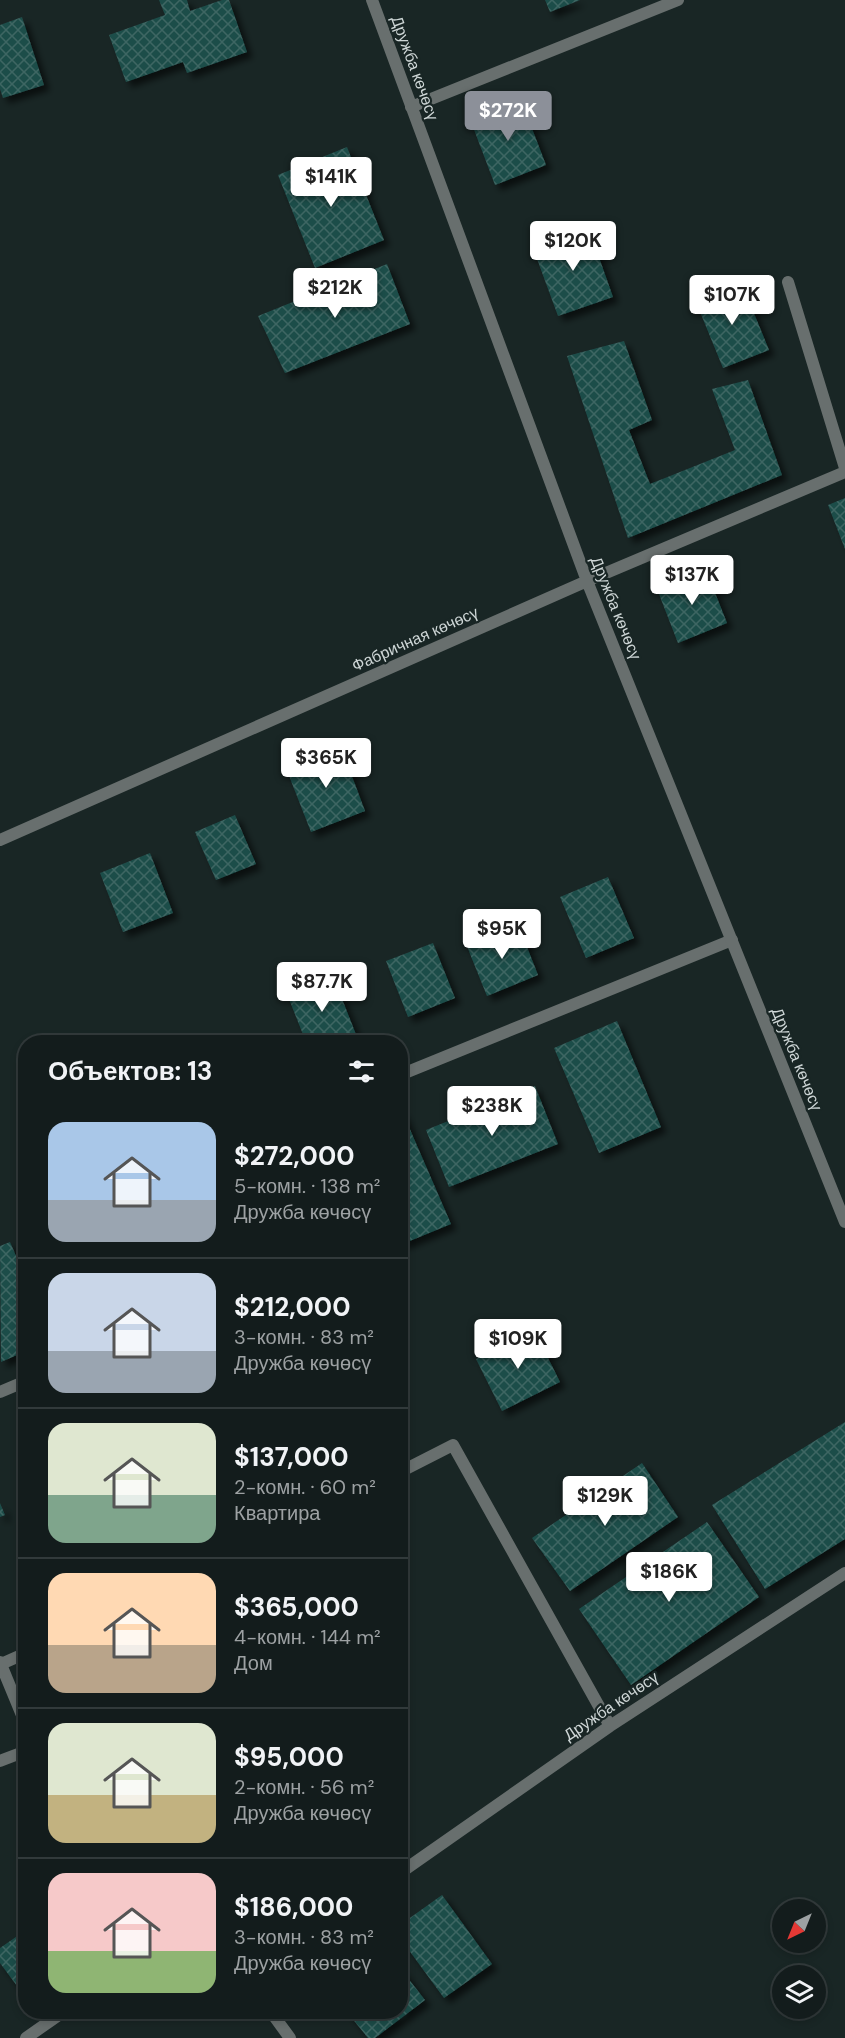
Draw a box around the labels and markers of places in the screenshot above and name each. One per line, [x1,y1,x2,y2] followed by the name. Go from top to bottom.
[466,91,550,142] pin: $272K
[289,157,373,208] pin: $141K
[531,221,615,272] pin: $120K
[293,268,377,319] pin: $212K
[690,275,774,326] pin: $107K
[650,555,734,606] pin: $137K
[284,738,368,789] pin: $365K
[466,909,538,960] pin: $95K
[273,962,371,1013] pin: $87.7K
[450,1086,534,1137] pin: $238K
[476,1319,560,1370] pin: $109K
[563,1476,647,1527] pin: $129K
[627,1552,711,1603] pin: $186K

